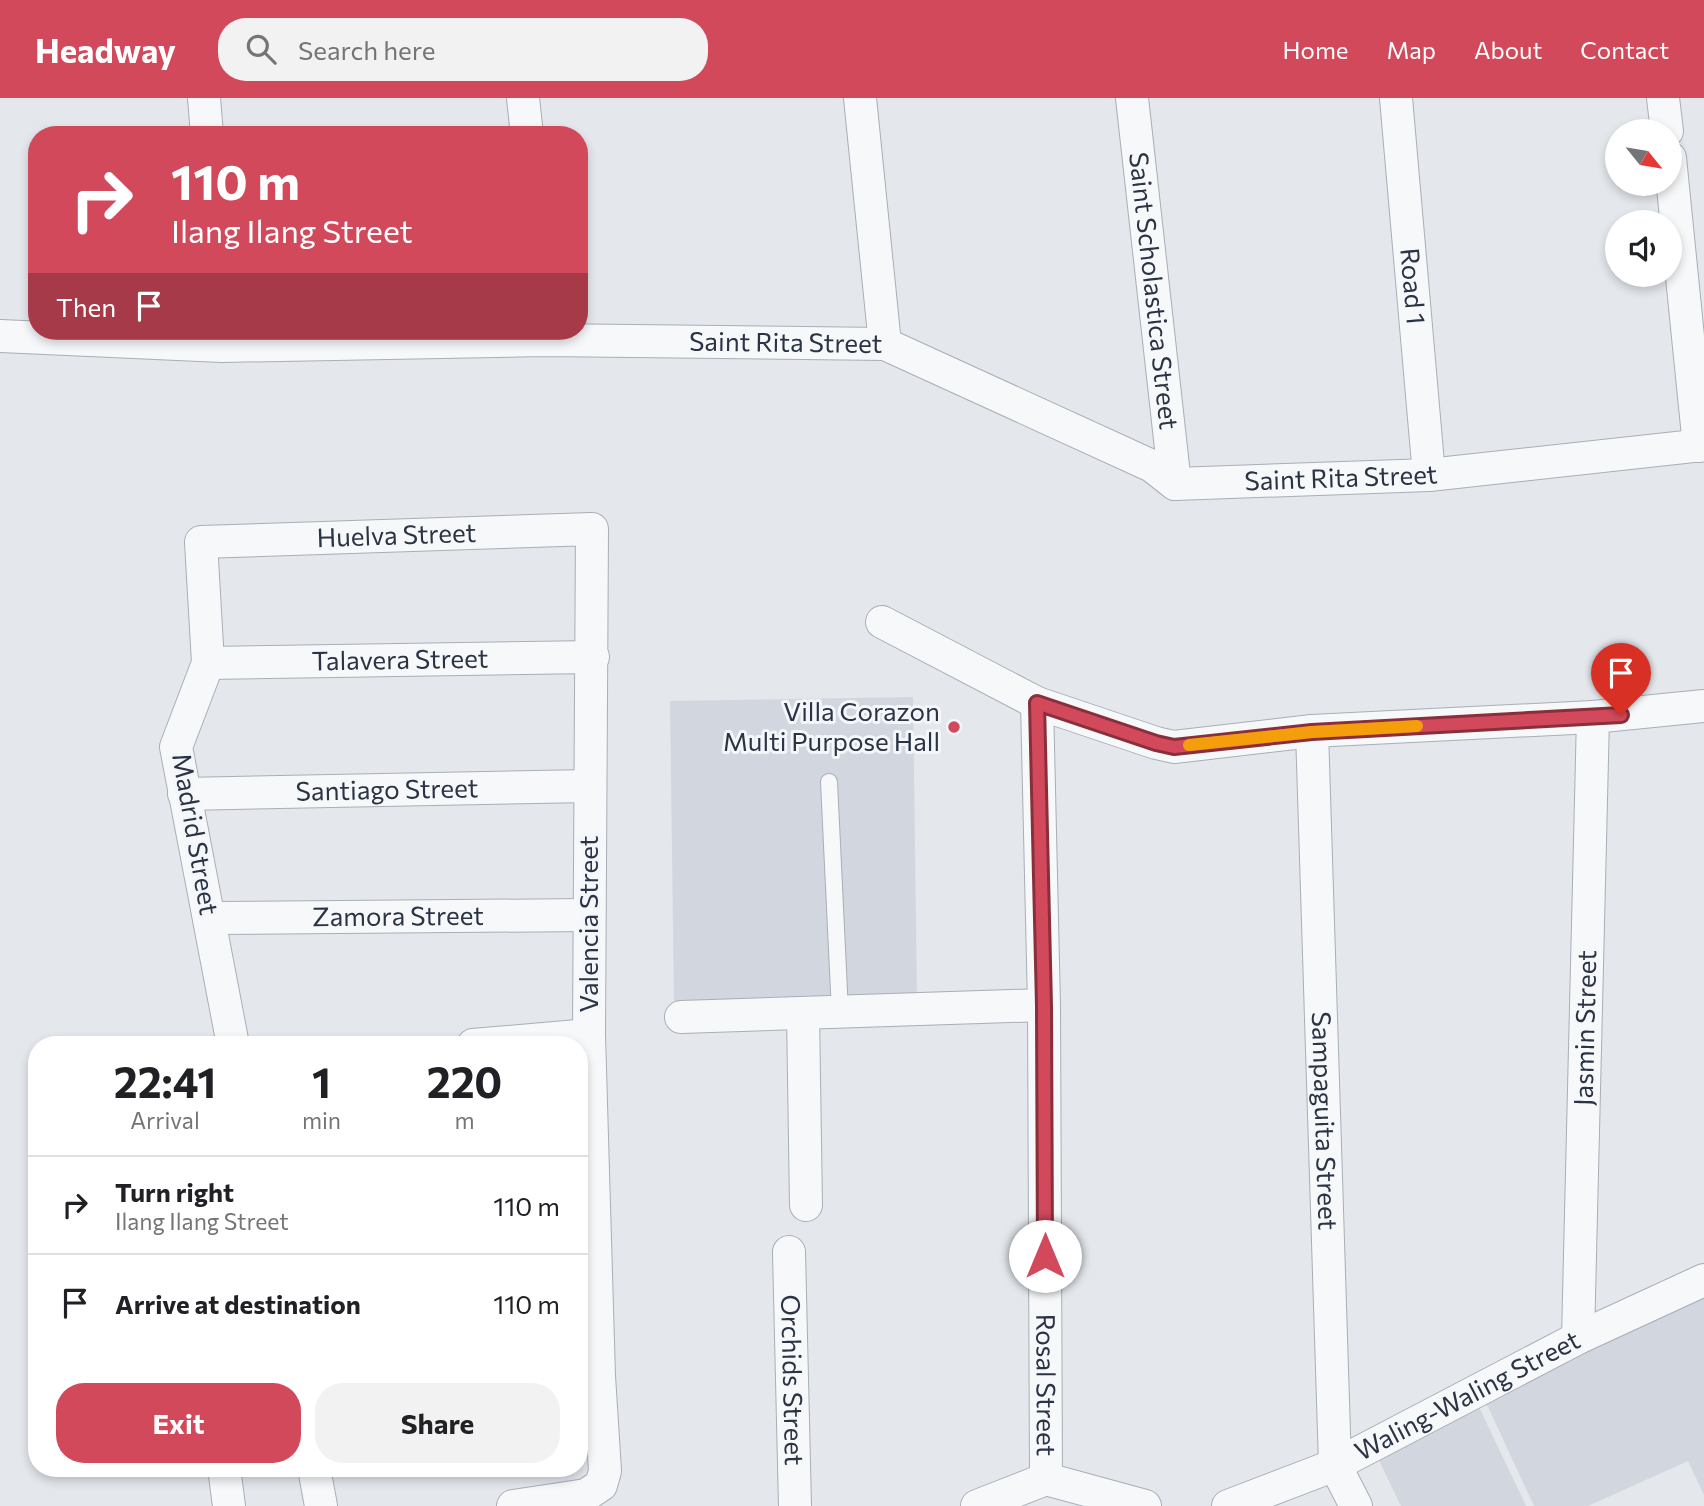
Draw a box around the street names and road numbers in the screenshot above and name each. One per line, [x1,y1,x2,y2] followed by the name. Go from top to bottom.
[1124,150,1186,431] street label: Saint Scholastica Street
[1395,247,1433,326] street label: Road 1
[689,325,882,358] street label: Saint Rita Street
[1244,457,1439,496] street label: Saint Rita Street
[316,516,477,552] street label: Huelva Street
[311,642,489,675] street label: Talavera Street
[167,750,226,917] street label: Madrid Street
[295,771,479,806] street label: Santiago Street
[572,836,603,1012] street label: Valencia Street
[312,899,484,931] street label: Zamora Street
[1567,950,1601,1106] street label: Jasmin Street
[1307,1011,1345,1231] street label: Sampaguita Street
[776,1294,811,1466] street label: Orchids Street
[1031,1314,1063,1456] street label: Rosal Street
[1349,1323,1585,1466] street label: Waling-Waling Street

